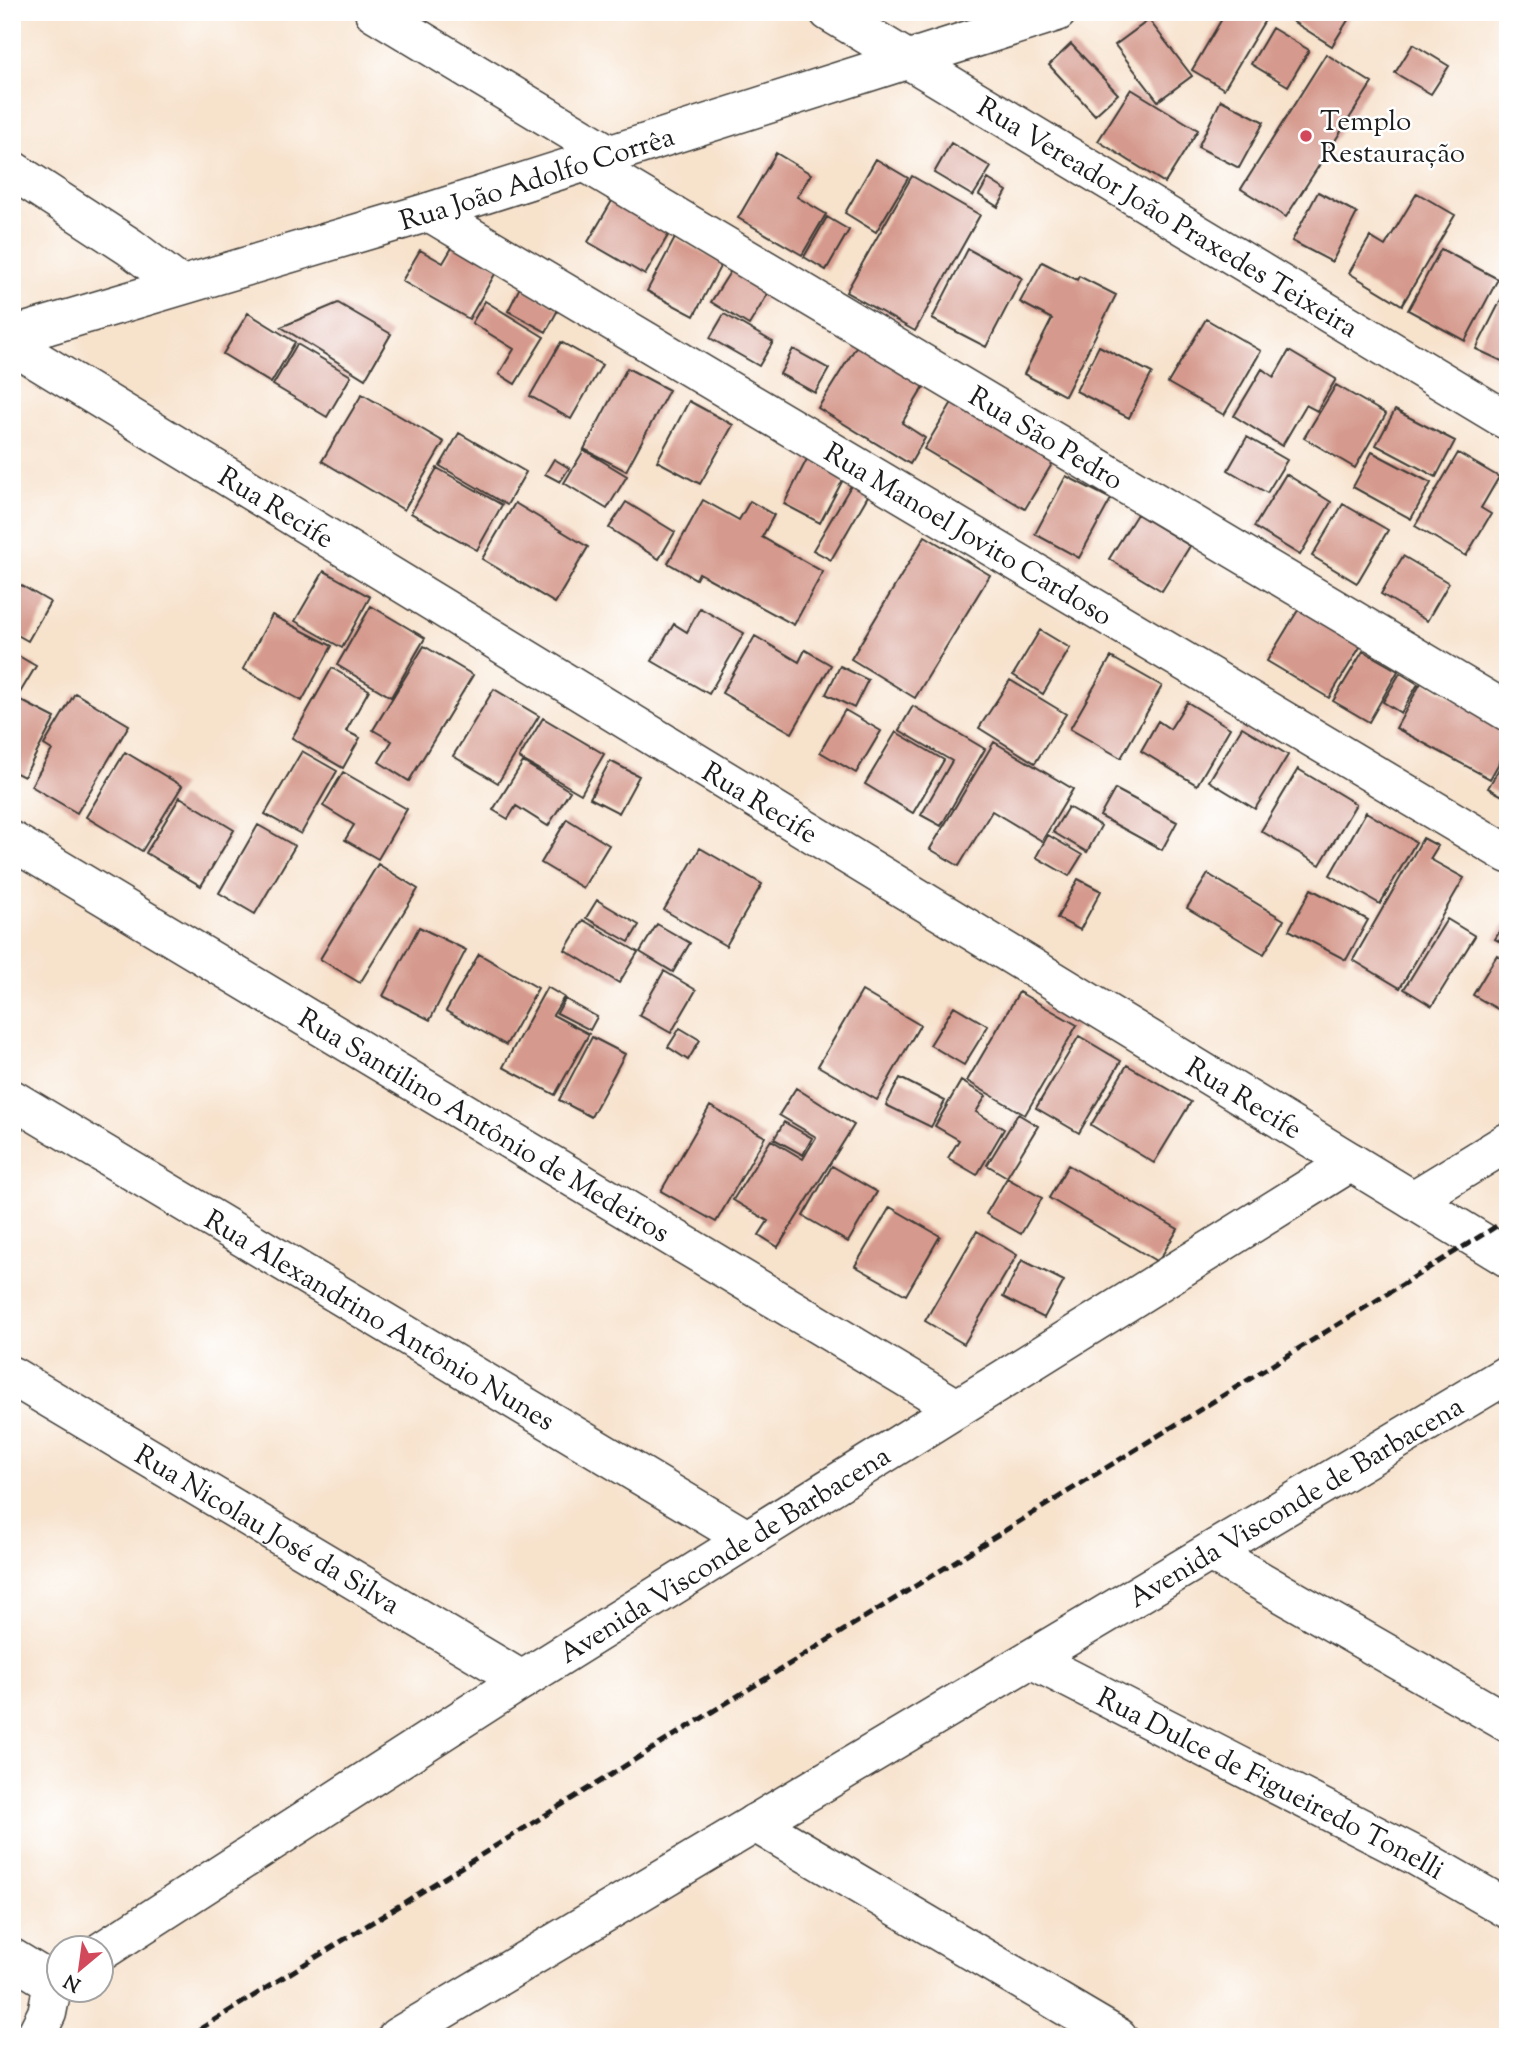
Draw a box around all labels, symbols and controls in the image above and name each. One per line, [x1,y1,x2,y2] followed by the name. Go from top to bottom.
[969,89,1365,349] street label: Rua Vereador João Praxedes Teixeira
[1320,103,1465,175] place label: Templo Restauração
[395,118,680,243] street label: Rua João Adolfo Corrêa
[1298,128,1314,144] marker: Templo Restauração
[960,378,1130,501] street label: Rua São Pedro
[815,434,1119,637] street label: Rua Manoel Jovito Cardoso
[209,458,341,560] street label: Rua Recife
[693,754,825,855] street label: Rua Recife
[290,1000,676,1254] street label: Rua Santilino Antônio de Medeiros
[1177,1049,1309,1151] street label: Rua Recife
[196,1202,561,1442] street label: Rua Alexandrino Antônio Nunes
[1122,1388,1472,1619] street label: Avenida Visconde de Barbacena
[126,1436,407,1626] street label: Rua Nicolau José da Silva
[552,1438,899,1675] street label: Avenida Visconde de Barbacena
[1089,1679,1451,1891] street label: Rua Dulce de Figueiredo Tonelli
[46,1934,116,2004] north arrow
[60,1966,86,1997] text: N

